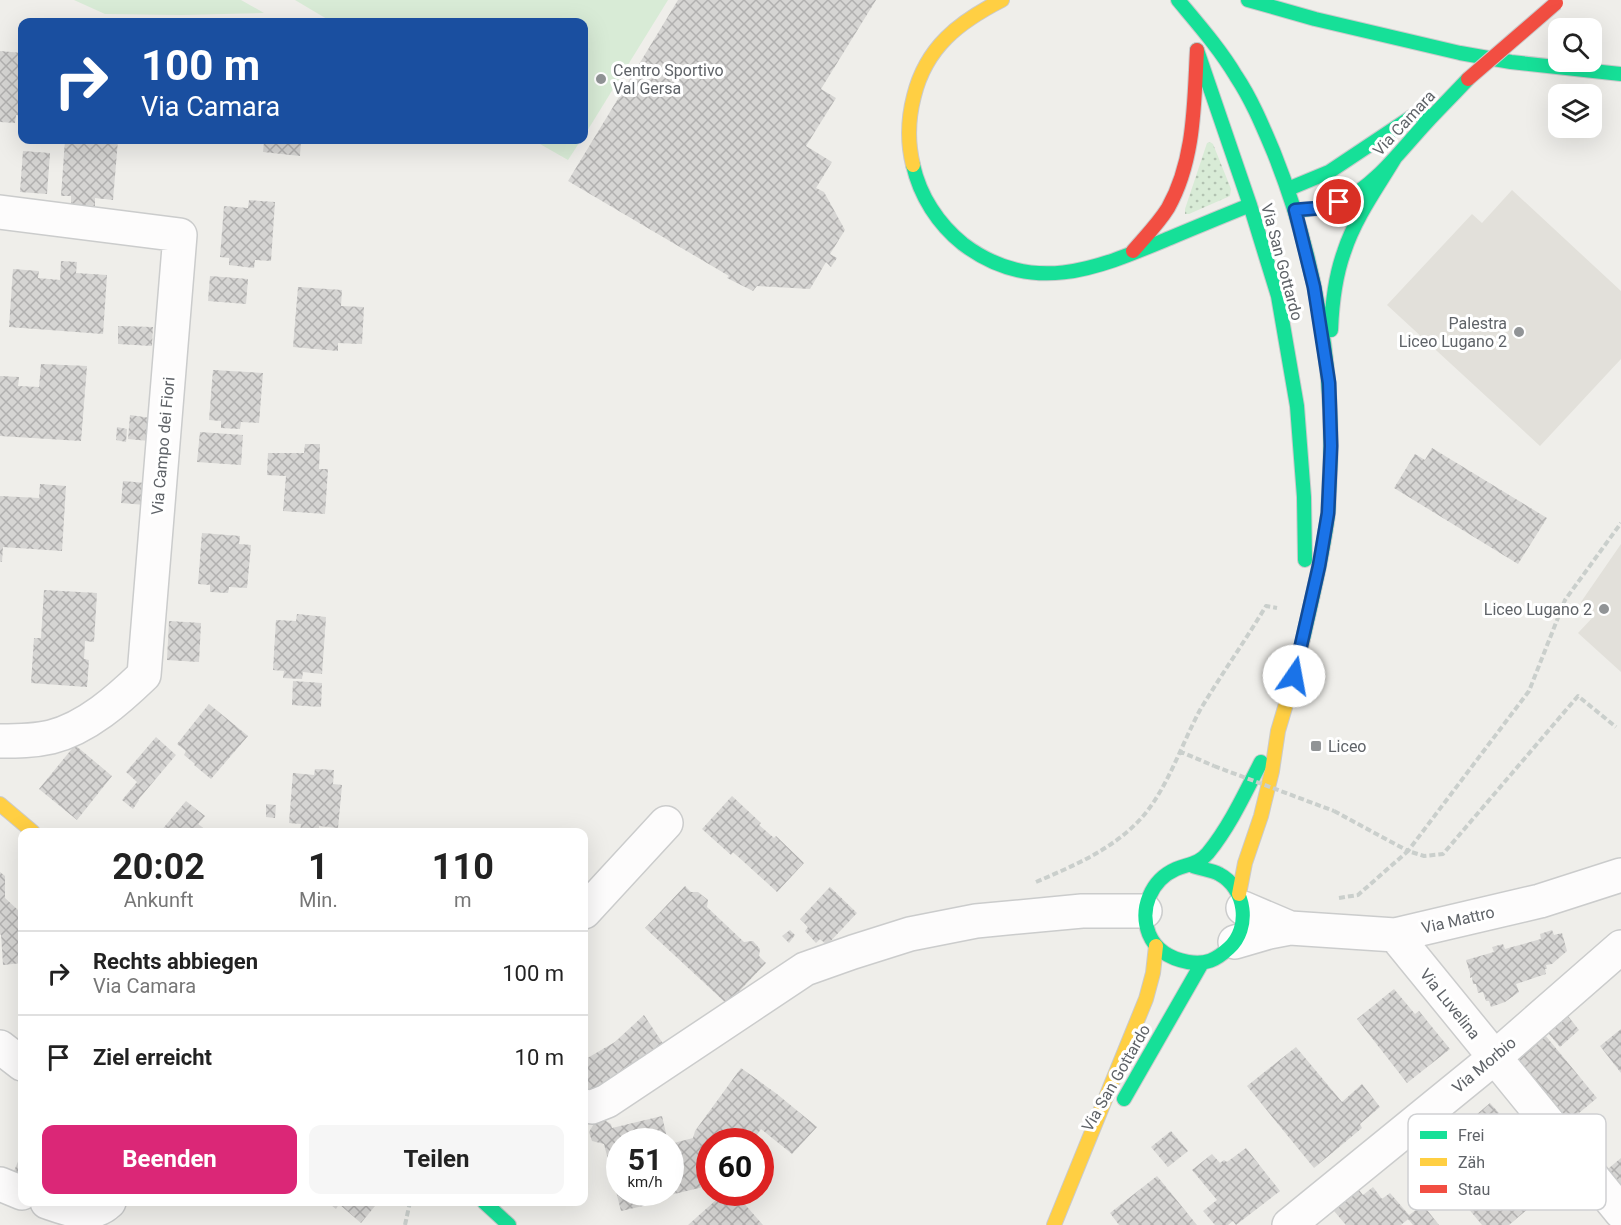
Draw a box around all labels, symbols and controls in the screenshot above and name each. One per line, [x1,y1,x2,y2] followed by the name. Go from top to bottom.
[1548,18,1602,138] map controls
[1548,18,1602,72] button: search
[141,41,260,90] text: 100 m
[42,42,120,120] icon: right
[613,61,724,98] place label: Centro Sportivo Val Gersa
[594,72,608,86] marker: Centro Sportivo Val Gersa
[1548,84,1602,138] button: layers
[1369,86,1439,160] street label: Via Camara
[141,91,280,123] text: Via Camara
[1313,176,1364,227] pin
[1322,185,1355,218] icon: arrive
[1257,201,1307,323] street label: Via San Gottardo
[1399,314,1507,351] place label: Palestra Liceo Lugano 2
[1512,325,1526,339] marker: Palestra Liceo Lugano 2
[147,376,179,516] street label: Via Campo dei Fiori
[1484,600,1592,619] place label: Liceo Lugano 2
[1597,602,1611,616] marker: Liceo Lugano 2
[1262,644,1326,708] position arrow
[1328,737,1367,756] place label: Liceo
[1309,739,1323,753] marker: Liceo
[112,846,205,888] text: 20:02
[308,846,329,888] text: 1
[432,846,494,888] text: 110
[124,888,193,912] text: Ankunft
[299,888,338,912] text: Min.
[454,888,472,912] text: m
[1420,902,1496,938] street label: Via Mattro
[93,949,258,974] text: Rechts abbiegen
[42,957,75,990] icon: right
[502,961,564,986] text: 100 m
[1416,965,1484,1043] street label: Via Luvelina
[93,974,196,998] text: Via Camara
[1078,1021,1154,1135] street label: Via San Gottardo
[1448,1033,1520,1097] street label: Via Morbio
[42,1041,75,1074] icon: arrive
[93,1045,212,1070] text: Ziel erreicht
[515,1045,564,1070] text: 10 m
[1408,1114,1606,1210] legend
[42,1125,297,1194] button: Beenden
[309,1125,564,1194] button: Teilen
[1458,1126,1484,1145] text: Frei
[696,1128,774,1206] speed limit sign: 60
[628,1142,662,1177] text: 51
[1458,1153,1485,1172] text: Zäh
[627,1173,663,1191] text: km/h
[1458,1180,1490,1199] text: Stau

